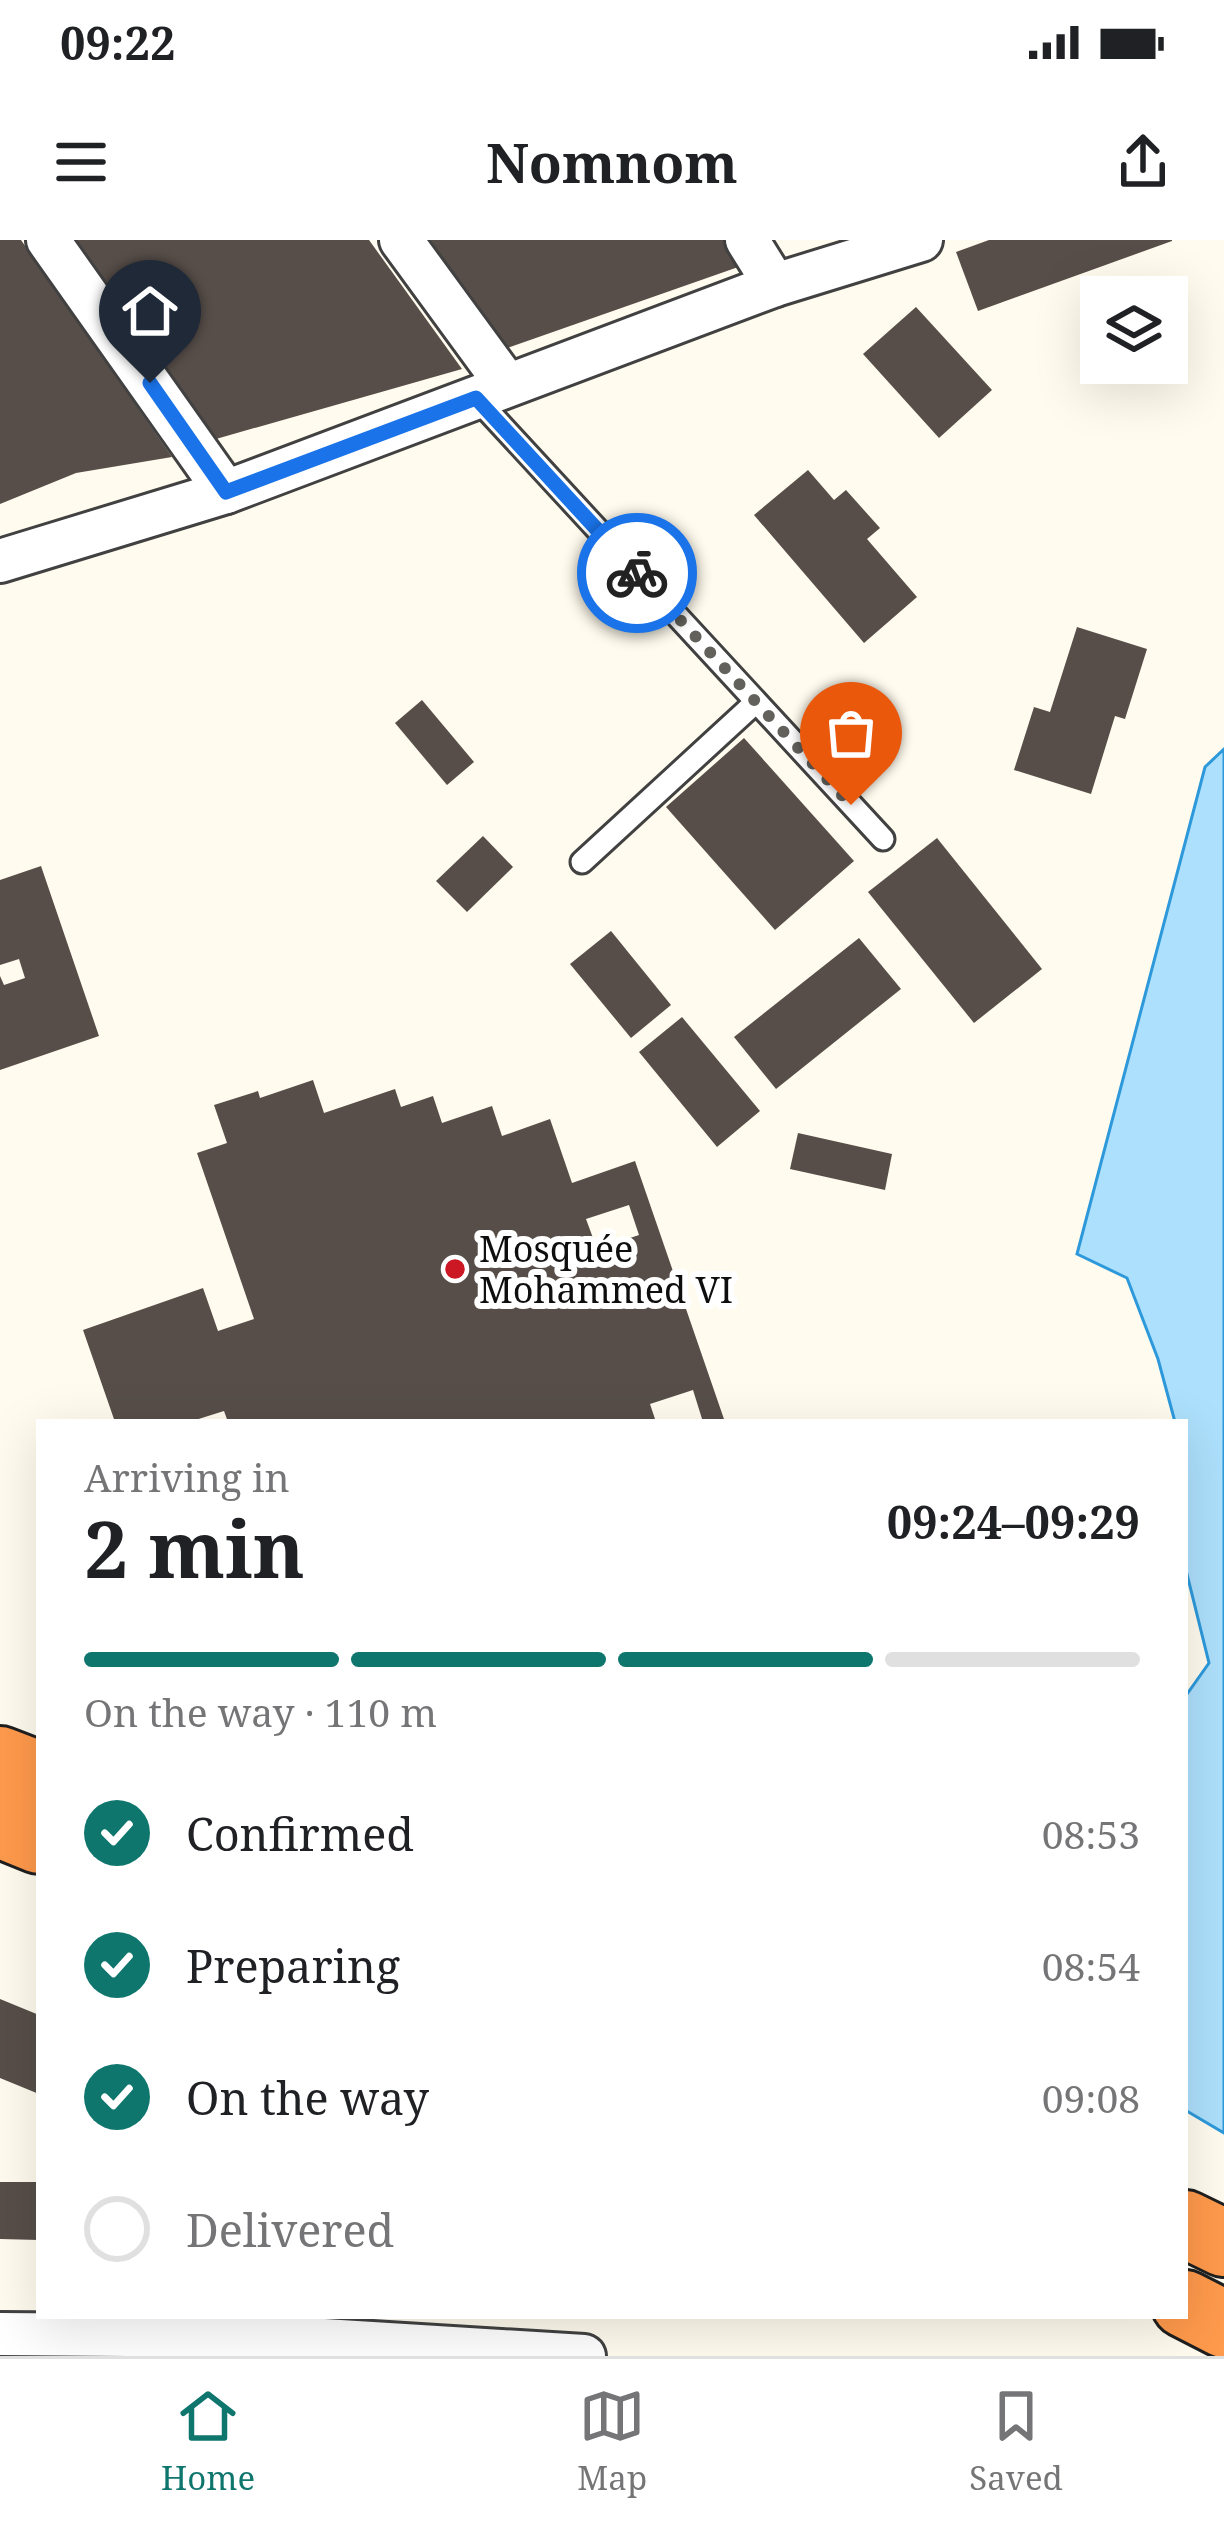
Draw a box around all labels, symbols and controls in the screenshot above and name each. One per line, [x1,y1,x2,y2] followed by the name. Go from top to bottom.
[60,12,175,73] text: 09:22
[486,125,738,199] text: Nomnom
[48,129,114,195] icon: menu
[1110,129,1176,195] icon: share
[99,260,201,383] pin
[1080,276,1188,384] map controls
[1080,276,1188,384] button: layers
[117,278,183,344] icon: home
[577,513,697,633] courier
[604,540,670,606] icon: bike
[800,682,902,805] pin
[818,700,884,766] icon: bag
[479,1224,733,1314] place label: Mosquée Mohammed VI
[442,1256,468,1282] marker: Mosquée Mohammed VI
[84,1450,290,1503] text: Arriving in
[887,1491,1140,1552] text: 09:24–09:29
[84,1495,305,1601] text: 2 min
[84,1685,437,1738] text: On the way · 110 m
[84,1800,150,1866] icon: check
[186,1803,414,1864] text: Confirmed
[1042,1807,1140,1860] text: 08:53
[84,1932,150,1998] icon: check
[186,1935,400,1996] text: Preparing
[1042,1939,1140,1992] text: 08:54
[84,2064,150,2130] icon: check
[186,2067,429,2128] text: On the way
[1042,2071,1140,2124] text: 09:08
[186,2199,394,2260] text: Delivered
[161,2383,255,2500] tab: Home
[577,2383,647,2500] tab: Map
[969,2383,1063,2500] tab: Saved

